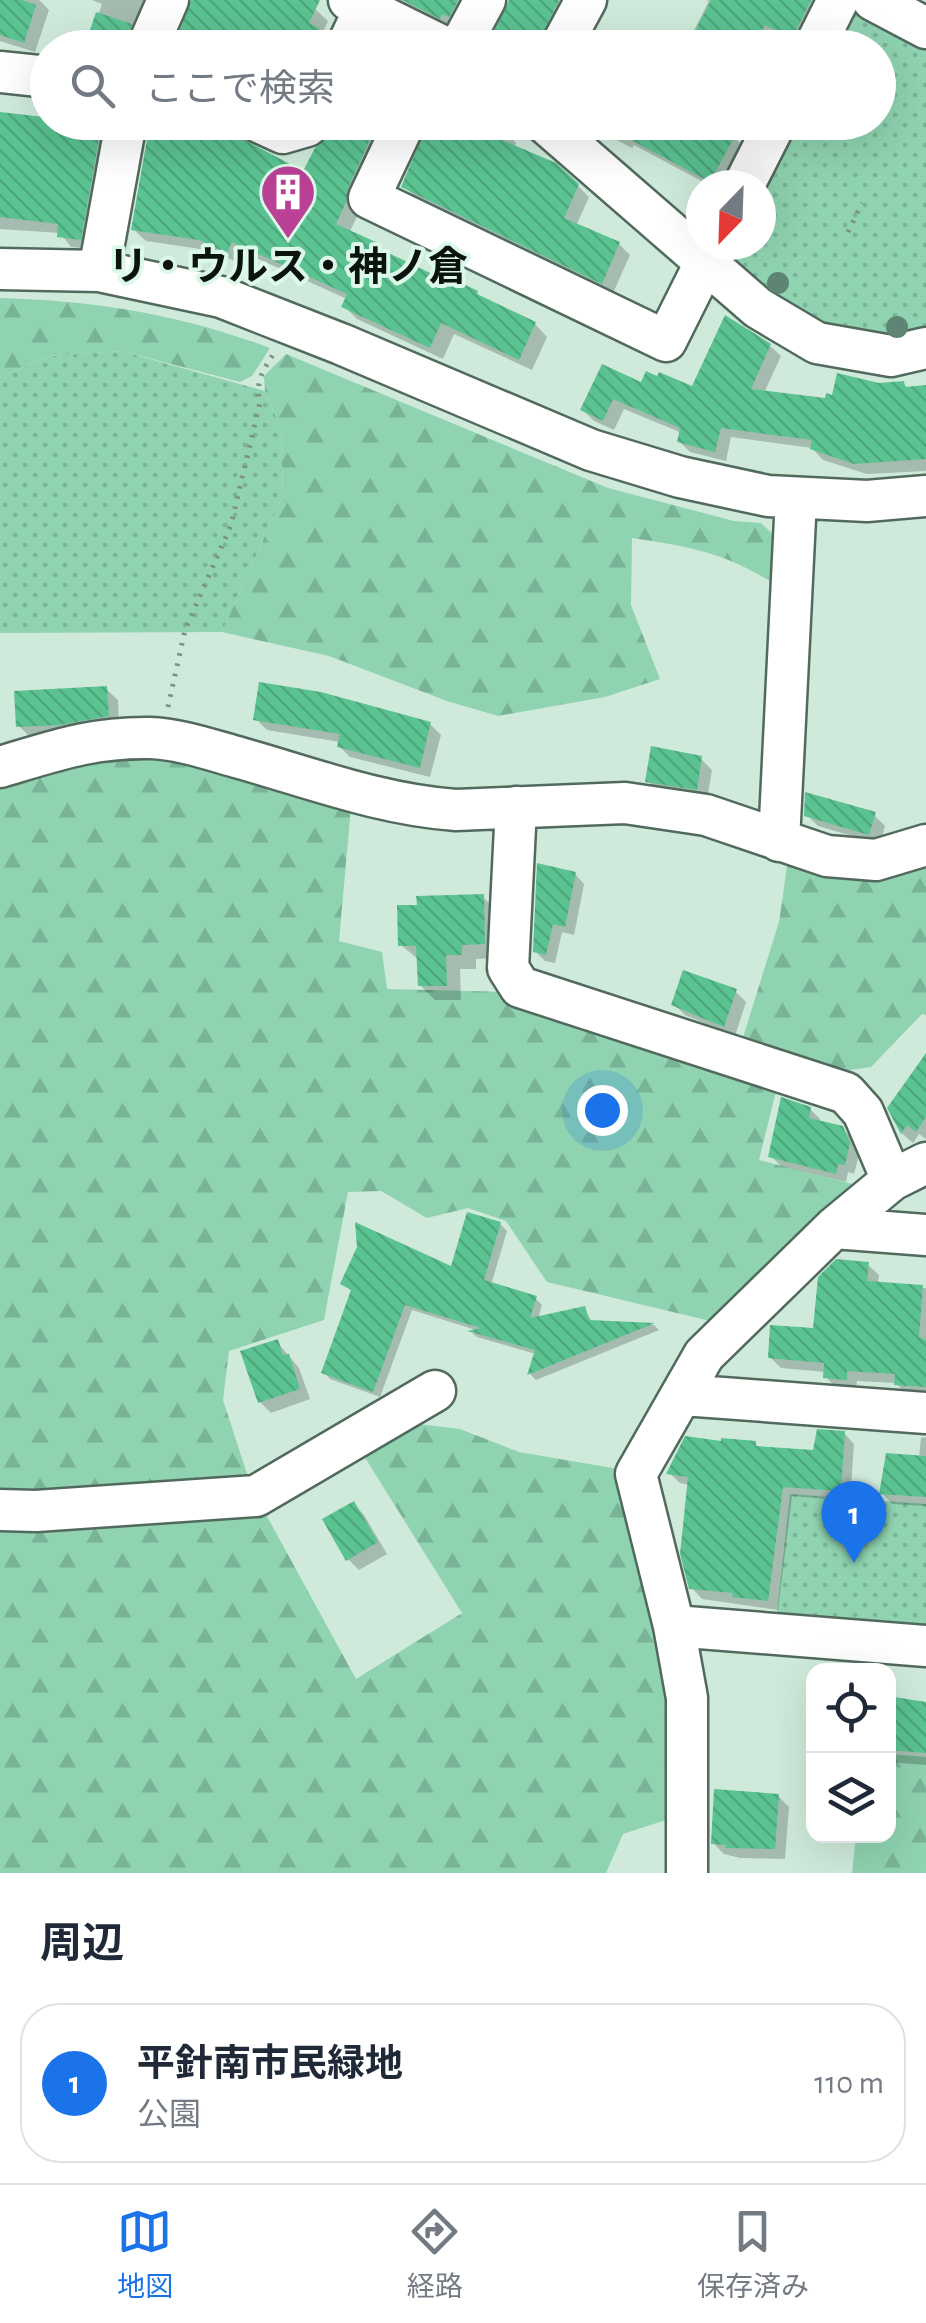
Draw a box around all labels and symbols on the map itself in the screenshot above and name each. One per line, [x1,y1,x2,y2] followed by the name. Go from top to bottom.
[258,162,318,241] building icon: リ・ウルス・神ノ倉
[686,170,776,260] north arrow
[108,245,468,288] place label: リ・ウルス・神ノ倉
[577,1085,628,1136] your location
[822,1480,886,1563] pin: 1

